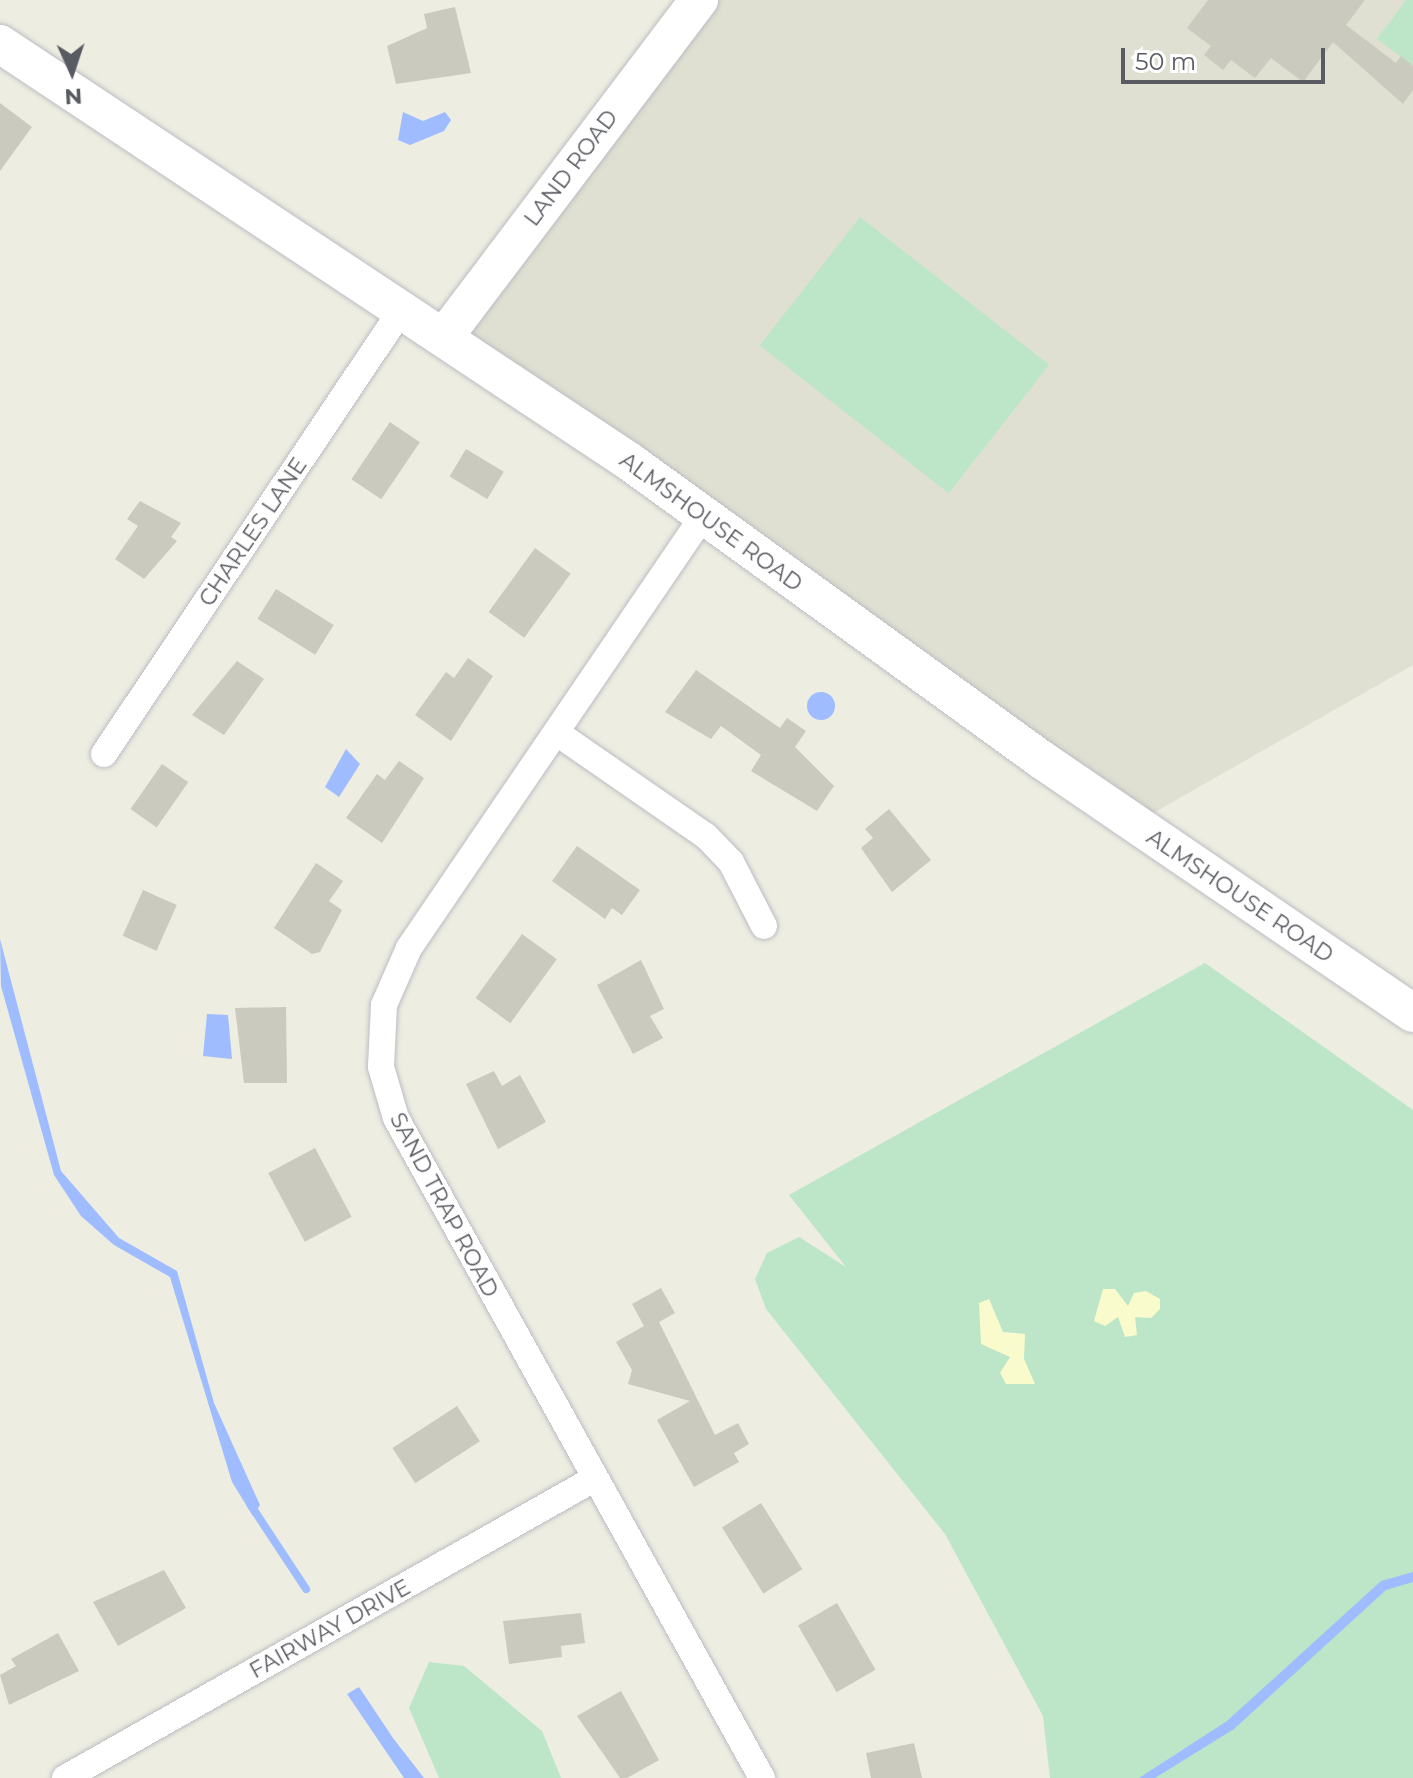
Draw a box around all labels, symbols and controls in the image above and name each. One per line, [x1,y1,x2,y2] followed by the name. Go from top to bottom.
[32,32,112,112] north arrow
[1125,32,1329,82] scale bar
[1135,47,1196,76] text: 50 m
[64,83,83,110] text: N
[519,105,623,231] street label: LAND ROAD
[615,447,807,597] street label: ALMSHOUSE ROAD
[194,453,312,611] street label: CHARLES LANE
[1142,824,1338,968] street label: ALMSHOUSE ROAD
[384,1108,504,1302] street label: SAND TRAP ROAD
[245,1574,415,1684] street label: FAIRWAY DRIVE

